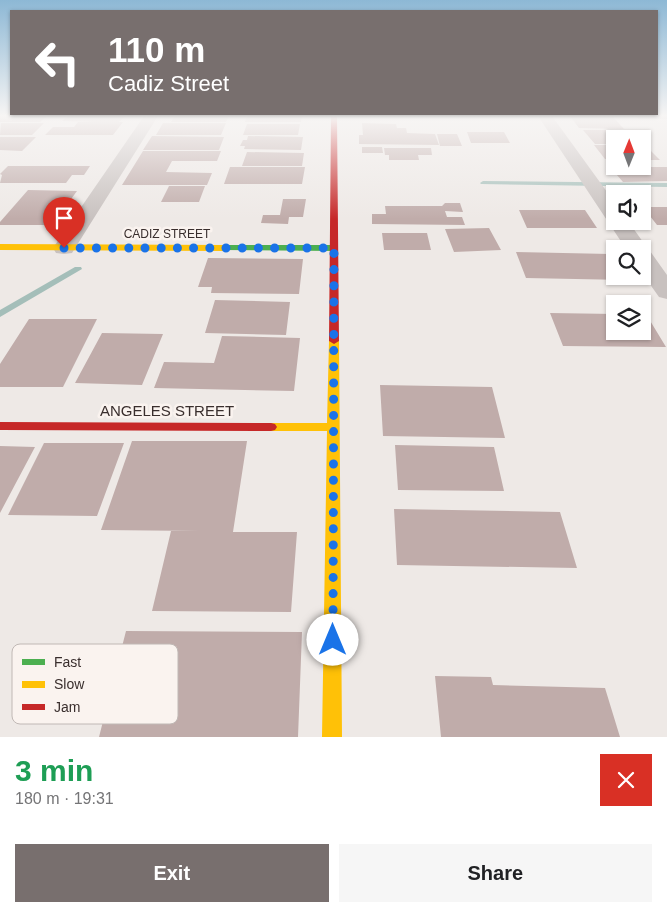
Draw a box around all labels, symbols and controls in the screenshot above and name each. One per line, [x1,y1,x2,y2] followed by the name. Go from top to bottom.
[25,30,90,95] icon: left
[108,30,205,69] text: 110 m
[108,71,229,96] text: Cadiz Street
[606,130,651,175] north arrow
[606,130,651,340] map controls
[606,185,651,230] button: sound
[43,197,85,248] pin
[50,204,78,232] icon: arrive
[124,227,211,241] street label: CADIZ STREET
[606,240,651,285] button: search
[606,295,651,340] button: layers
[100,402,234,419] street label: ANGELES STREET
[306,613,358,665] position arrow
[12,644,178,724] legend
[54,654,81,670] text: Fast
[54,676,85,692] text: Slow
[54,699,80,715] text: Jam
[15,754,93,787] text: 3 min
[600,754,652,806] button: close
[15,790,114,807] text: 180 m · 19:31
[15,844,329,902] button: Exit
[339,844,652,902] button: Share

